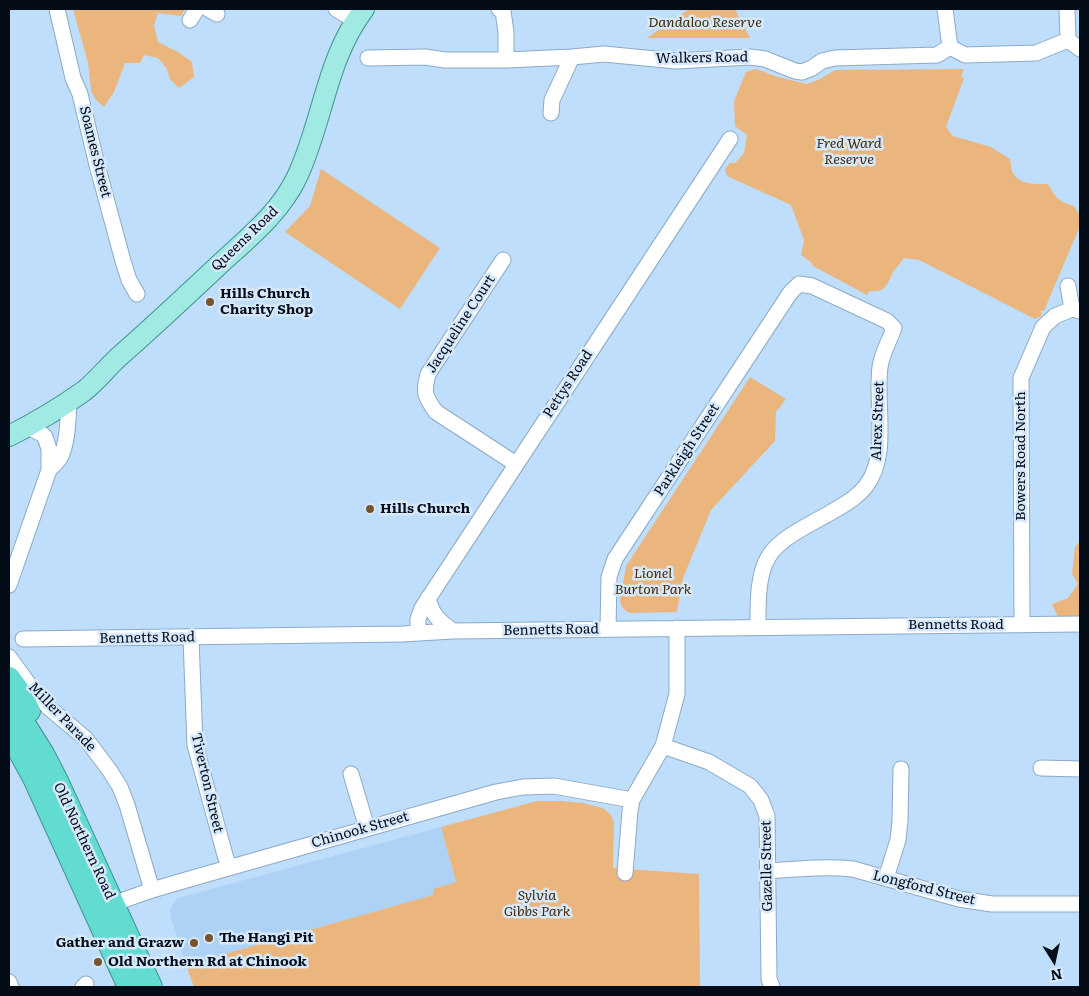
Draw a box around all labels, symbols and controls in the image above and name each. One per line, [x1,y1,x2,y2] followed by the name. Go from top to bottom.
[648,15,762,31] park label: Dandaloo Reserve
[656,49,748,67] street label: Walkers Road
[76,105,114,199] street label: Soames Street
[816,136,882,168] park label: Fred Ward Reserve
[208,203,282,275] street label: Queens Road
[423,272,499,376] street label: Jacqueline Court
[220,286,313,318] place label: Hills Church Charity Shop
[204,296,216,308] marker: Hills Church Charity Shop
[540,347,596,421] street label: Pettys Road
[868,381,888,461] street label: Alrex Street
[1013,391,1029,521] street label: Bowers Road North
[651,401,723,499] street label: Parkleigh Street
[380,501,470,517] place label: Hills Church
[364,503,376,515] marker: Hills Church
[615,566,691,598] park label: Lionel Burton Park
[908,617,1004,633] street label: Bennetts Road
[503,621,599,639] street label: Bennetts Road
[99,629,195,647] street label: Bennetts Road
[25,679,99,755] street label: Miller Parade
[187,731,227,835] street label: Tiverton Street
[50,780,118,902] street label: Old Northern Road
[309,808,411,852] street label: Chinook Street
[758,820,776,912] street label: Gazelle Street
[871,867,977,909] street label: Longford Street
[504,888,570,920] park label: Sylvia Gibbs Park
[219,930,313,946] place label: The Hangi Pit
[203,932,215,944] marker: The Hangi Pit
[56,935,184,951] place label: Gather and Grazw
[1029,936,1079,986] north arrow
[188,937,200,949] marker: Gather and Grazw
[108,954,307,970] place label: Old Northern Rd at Chinook
[92,956,104,968] marker: Old Northern Rd at Chinook
[1049,965,1064,987] text: N

